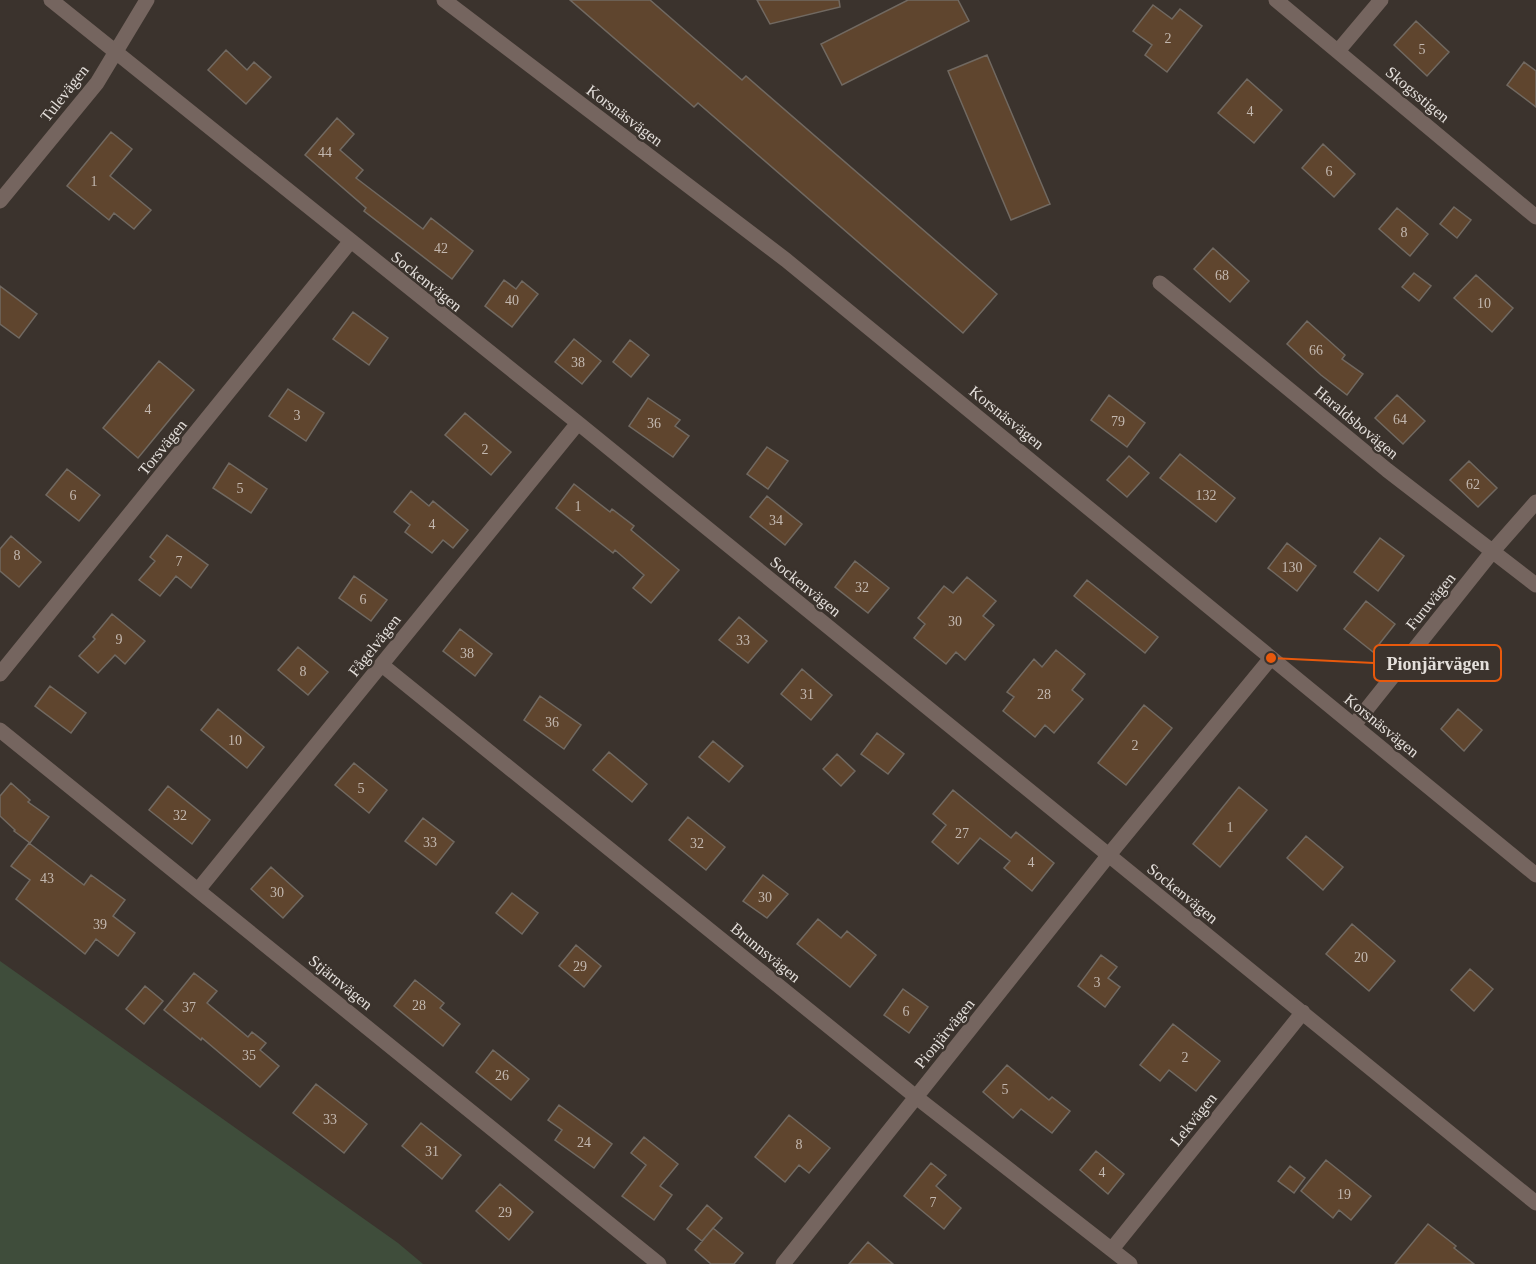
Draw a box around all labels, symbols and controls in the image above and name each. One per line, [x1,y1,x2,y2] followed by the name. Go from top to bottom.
[1165,31,1172,46] house number: 2
[1419,42,1426,57] house number: 5
[37,62,92,126] street label: Tulevägen
[1382,63,1453,127] street label: Skogsstigen
[583,81,666,150] street label: Korsnäsvägen
[1247,104,1254,119] house number: 4
[318,145,332,160] house number: 44
[1326,164,1333,179] house number: 6
[91,174,98,189] house number: 1
[1401,225,1408,240] house number: 8
[434,241,448,256] house number: 42
[388,248,465,316] street label: Sockenvägen
[1215,268,1229,283] house number: 68
[505,293,519,308] house number: 40
[1477,296,1491,311] house number: 10
[1309,343,1323,358] house number: 66
[571,355,585,370] house number: 38
[965,382,1047,453] street label: Korsnäsvägen
[1311,382,1402,463] street label: Haraldsbovägen
[145,402,152,417] house number: 4
[294,408,301,423] house number: 3
[1393,412,1407,427] house number: 64
[1111,414,1125,429] house number: 79
[135,416,191,479] street label: Torsvägen
[647,416,661,431] house number: 36
[482,442,489,457] house number: 2
[1466,477,1480,492] house number: 62
[237,481,244,496] house number: 5
[70,488,77,503] house number: 6
[1196,488,1217,503] house number: 132
[575,499,582,514] house number: 1
[769,513,783,528] house number: 34
[429,517,436,532] house number: 4
[14,548,21,563] house number: 8
[767,553,844,621] street label: Sockenvägen
[176,554,183,569] house number: 7
[1282,560,1303,575] house number: 130
[1402,569,1459,634] street label: Furuvägen
[855,580,869,595] house number: 32
[360,592,367,607] house number: 6
[345,611,405,680] street label: Fågelvägen
[948,614,962,629] house number: 30
[116,632,123,647] house number: 9
[736,633,750,648] house number: 33
[1374,645,1501,681] callout: Pionjärvägen
[460,646,474,661] house number: 38
[1387,654,1490,674] text: Pionjärvägen
[300,664,307,679] house number: 8
[800,687,814,702] house number: 31
[1037,687,1051,702] house number: 28
[1340,690,1422,761] street label: Korsnäsvägen
[545,715,559,730] house number: 36
[228,733,242,748] house number: 10
[1132,738,1139,753] house number: 2
[358,781,365,796] house number: 5
[173,808,187,823] house number: 32
[1227,820,1234,835] house number: 1
[955,826,969,841] house number: 27
[423,835,437,850] house number: 33
[690,836,704,851] house number: 32
[1028,855,1035,870] house number: 4
[1144,860,1221,928] street label: Sockenvägen
[40,871,54,886] house number: 43
[270,885,284,900] house number: 30
[758,890,772,905] house number: 30
[93,917,107,932] house number: 39
[727,919,804,986] street label: Brunnsvägen
[1354,950,1368,965] house number: 20
[305,952,376,1014] street label: Stjärnvägen
[573,959,587,974] house number: 29
[1094,975,1101,990] house number: 3
[911,995,978,1072] street label: Pionjärvägen
[412,998,426,1013] house number: 28
[182,1000,196,1015] house number: 37
[903,1004,910,1019] house number: 6
[242,1048,256,1063] house number: 35
[1182,1050,1189,1065] house number: 2
[495,1068,509,1083] house number: 26
[1002,1082,1009,1097] house number: 5
[1167,1089,1221,1150] street label: Lekvägen
[323,1112,337,1127] house number: 33
[577,1135,591,1150] house number: 24
[796,1137,803,1152] house number: 8
[425,1144,439,1159] house number: 31
[1099,1165,1106,1180] house number: 4
[1337,1187,1351,1202] house number: 19
[930,1195,937,1210] house number: 7
[498,1205,512,1220] house number: 29

